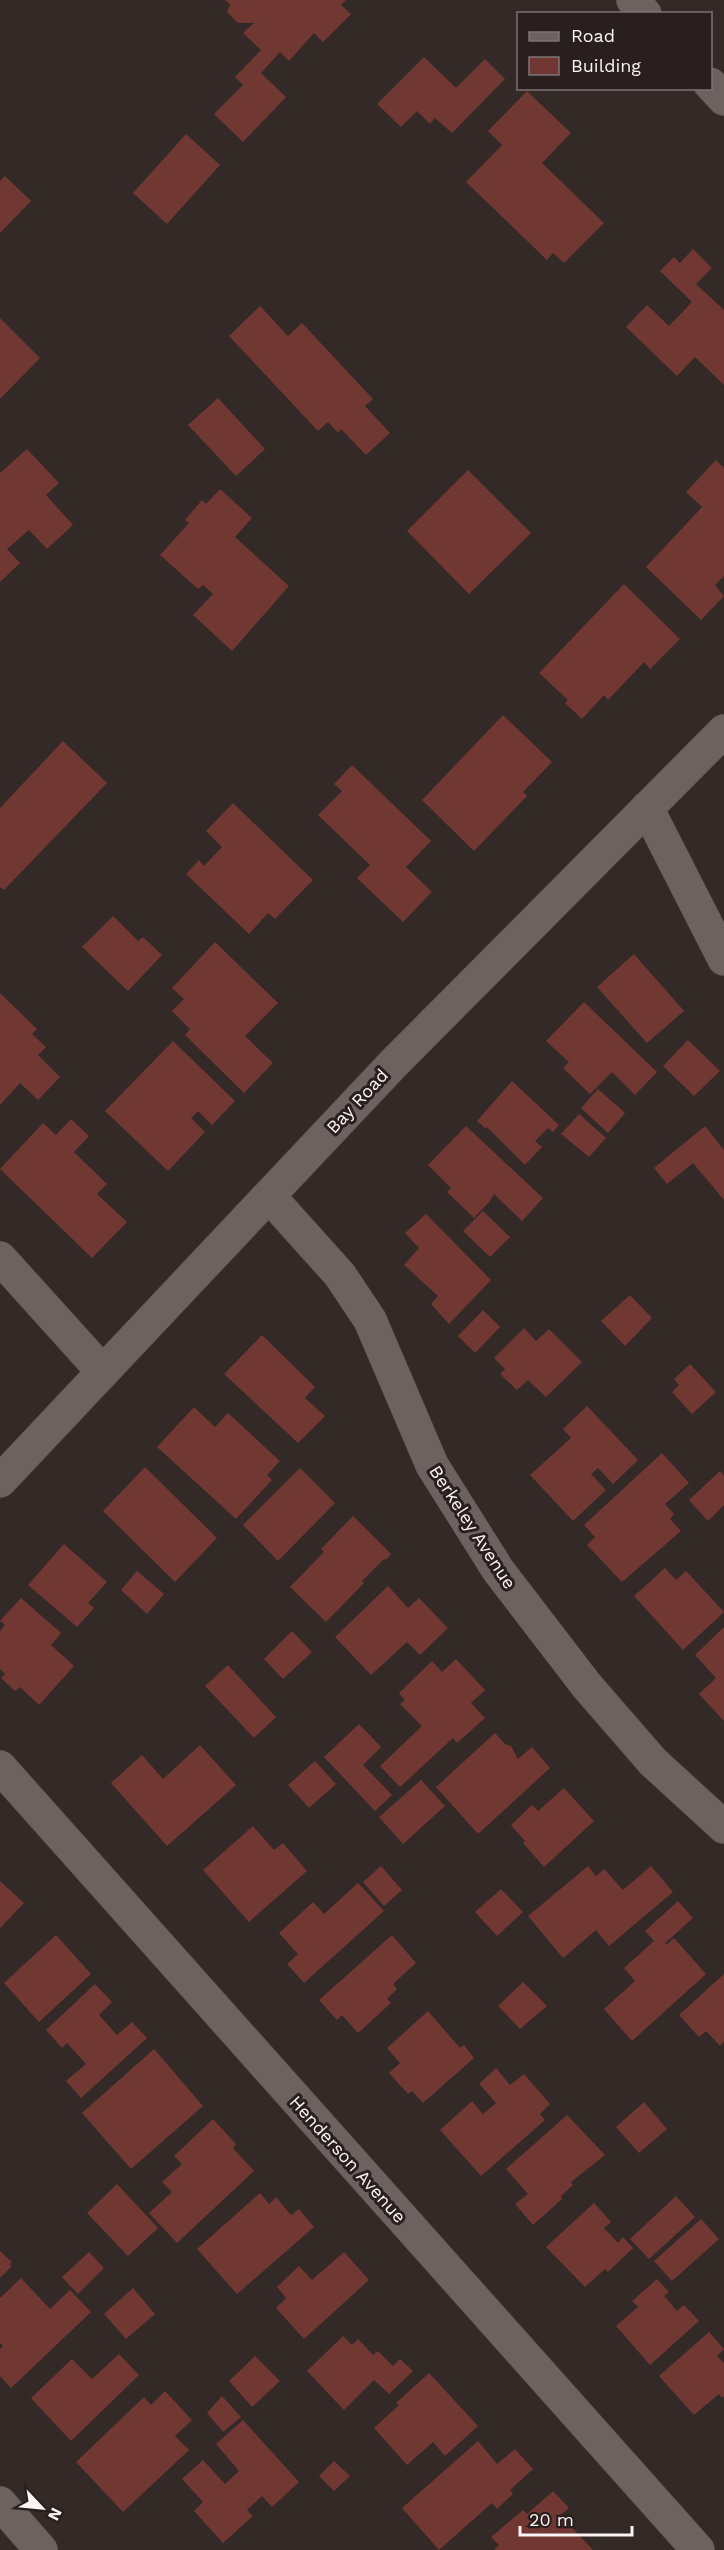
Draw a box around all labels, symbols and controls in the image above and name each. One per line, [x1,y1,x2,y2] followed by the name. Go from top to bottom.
[517,12,712,90] legend
[571,25,615,46] text: Road
[571,55,641,76] text: Building
[322,1064,392,1138] street label: Bay Road
[425,1461,521,1593] street label: Berkeley Avenue
[285,2091,411,2227] street label: Henderson Avenue
[12,2478,72,2538] north arrow
[520,2499,632,2537] scale bar
[44,2505,66,2524] text: N
[529,2509,574,2530] text: 20 m

